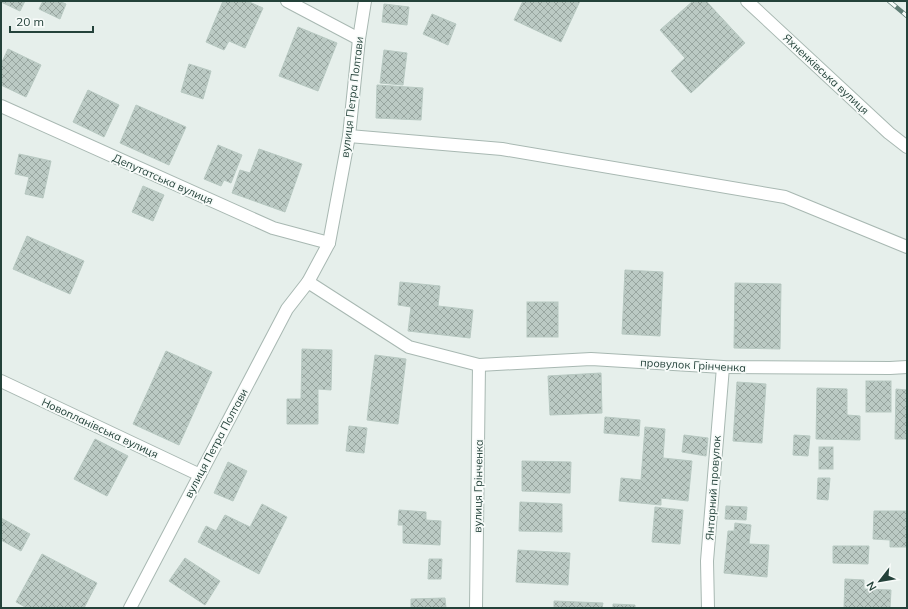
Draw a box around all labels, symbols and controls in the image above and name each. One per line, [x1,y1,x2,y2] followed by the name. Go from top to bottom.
[10,8,93,34] scale bar
[16,14,44,29] text: 20 m
[780,31,872,117] street label: Яхненківська вулиця
[338,36,366,158] street label: вулиця Петра Полтави
[110,150,216,208] street label: Депутатська вулиця
[640,355,746,375] street label: провулок Грінченка
[181,386,251,500] street label: вулиця Петра Полтави
[39,395,161,461] street label: Новопланівська вулиця
[702,435,724,541] street label: Янтарний провулок
[470,439,486,533] street label: вулиця Грінченка
[860,561,900,601] north arrow
[863,579,880,593] text: N

